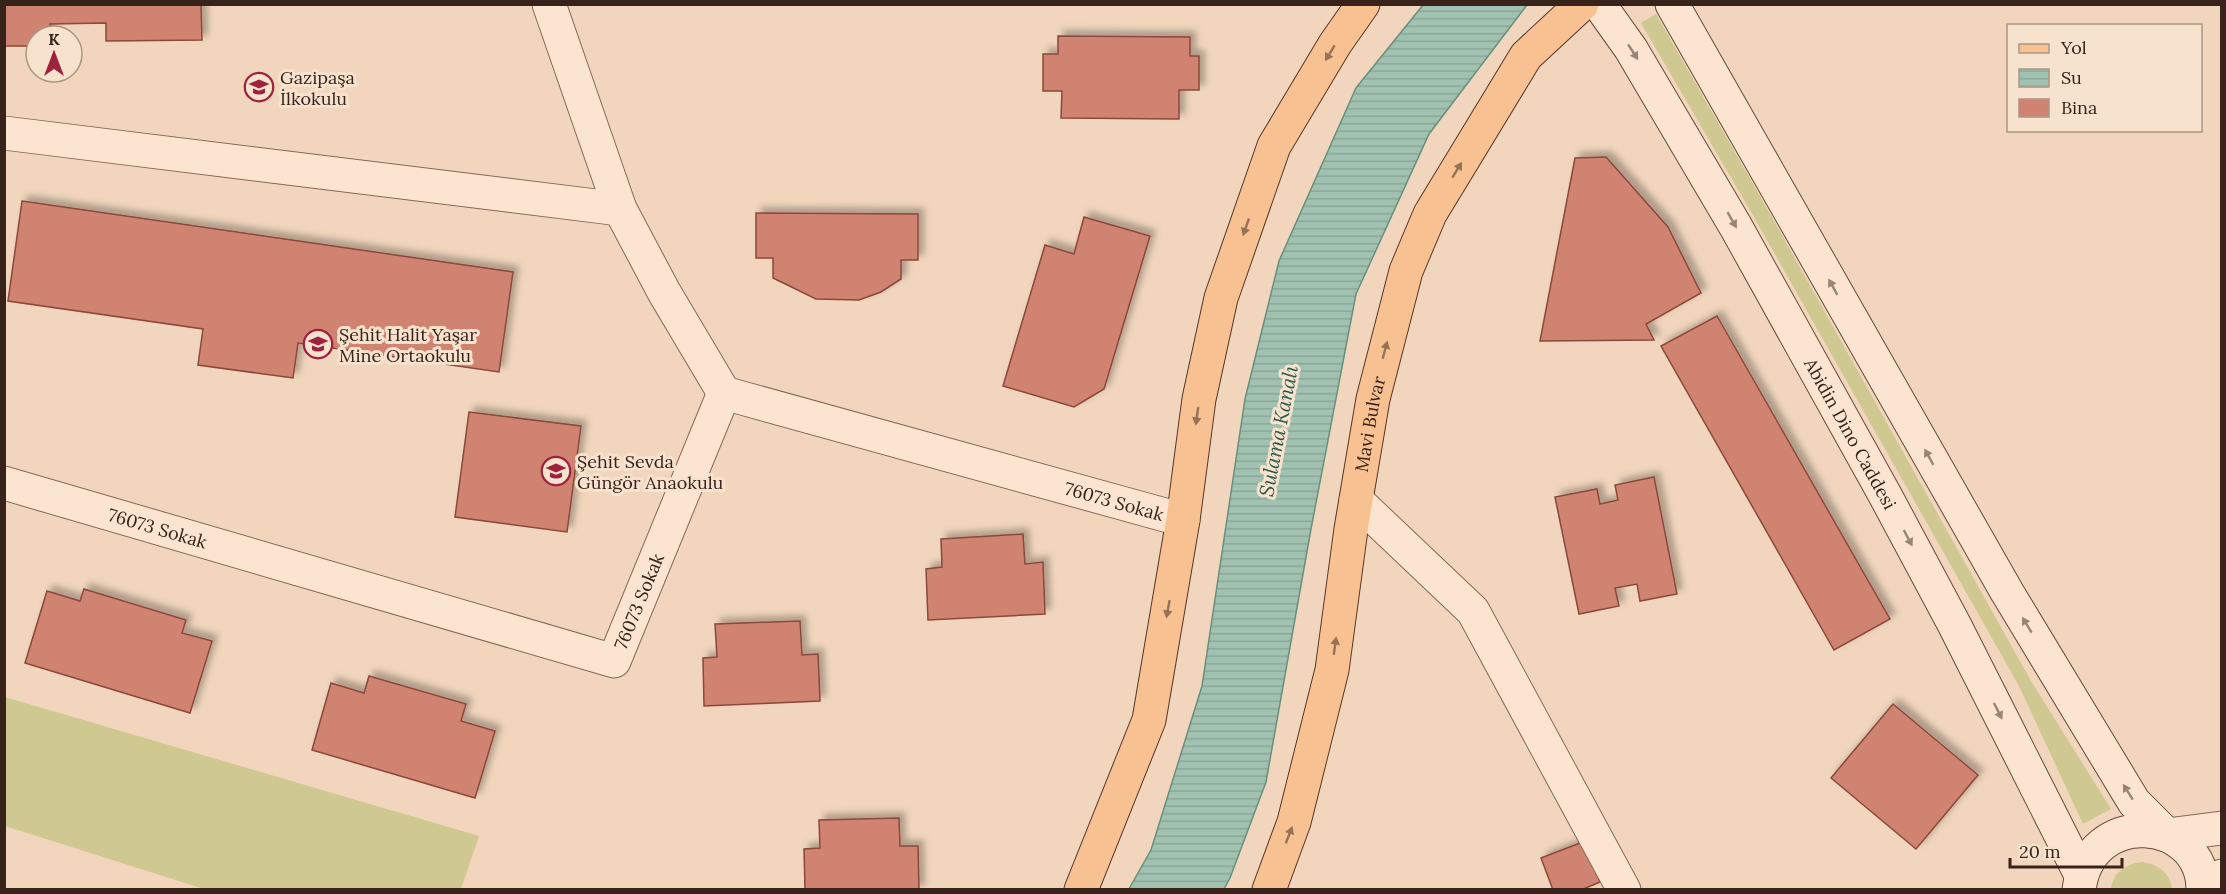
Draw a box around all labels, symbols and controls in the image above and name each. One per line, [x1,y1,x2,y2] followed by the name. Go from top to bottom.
[24,24,84,84] north arrow
[2007,24,2202,132] legend
[48,29,60,49] text: K
[2060,36,2087,59] text: Yol
[1627,44,1638,60] one-way arrow
[1325,45,1335,62] one-way arrow
[280,66,355,110] place label: Gazipaşa İlkokulu
[2061,66,2082,89] text: Su
[243,71,275,103] school or university icon: Gazipaşa İlkokulu
[2061,96,2097,119] text: Bina
[1452,161,1462,178] one-way arrow
[1727,212,1737,229] one-way arrow
[1240,218,1250,236] one-way arrow
[1829,278,1839,295] one-way arrow
[339,323,477,367] place label: Şehit Halit Yaşar Mine Ortaokulu
[302,328,334,360] school or university icon: Şehit Halit Yaşar Mine Ortaokulu
[1381,341,1391,359] one-way arrow
[1799,353,1902,513] street label: Abidin Dino Caddesi
[1253,363,1303,499] water label: Sulama Kanalı
[1349,373,1390,474] street label: Mavi Bulvar
[1193,406,1202,425] one-way arrow
[1923,449,1934,465] one-way arrow
[577,450,724,494] place label: Şehit Sevda Güngör Anaokulu
[540,455,572,487] school or university icon: Şehit Sevda Güngör Anaokulu
[1062,476,1167,526] street label: 76073 Sokak
[105,502,210,553] street label: 76073 Sokak
[1903,530,1913,547] one-way arrow
[609,549,669,653] street label: 76073 Sokak
[1163,599,1172,618] one-way arrow
[2021,617,2032,633] one-way arrow
[1331,636,1340,655] one-way arrow
[1993,702,2002,719] one-way arrow
[2123,784,2134,800] one-way arrow
[1285,826,1295,844] one-way arrow
[2010,831,2122,869] scale bar
[2019,840,2061,863] text: 20 m

